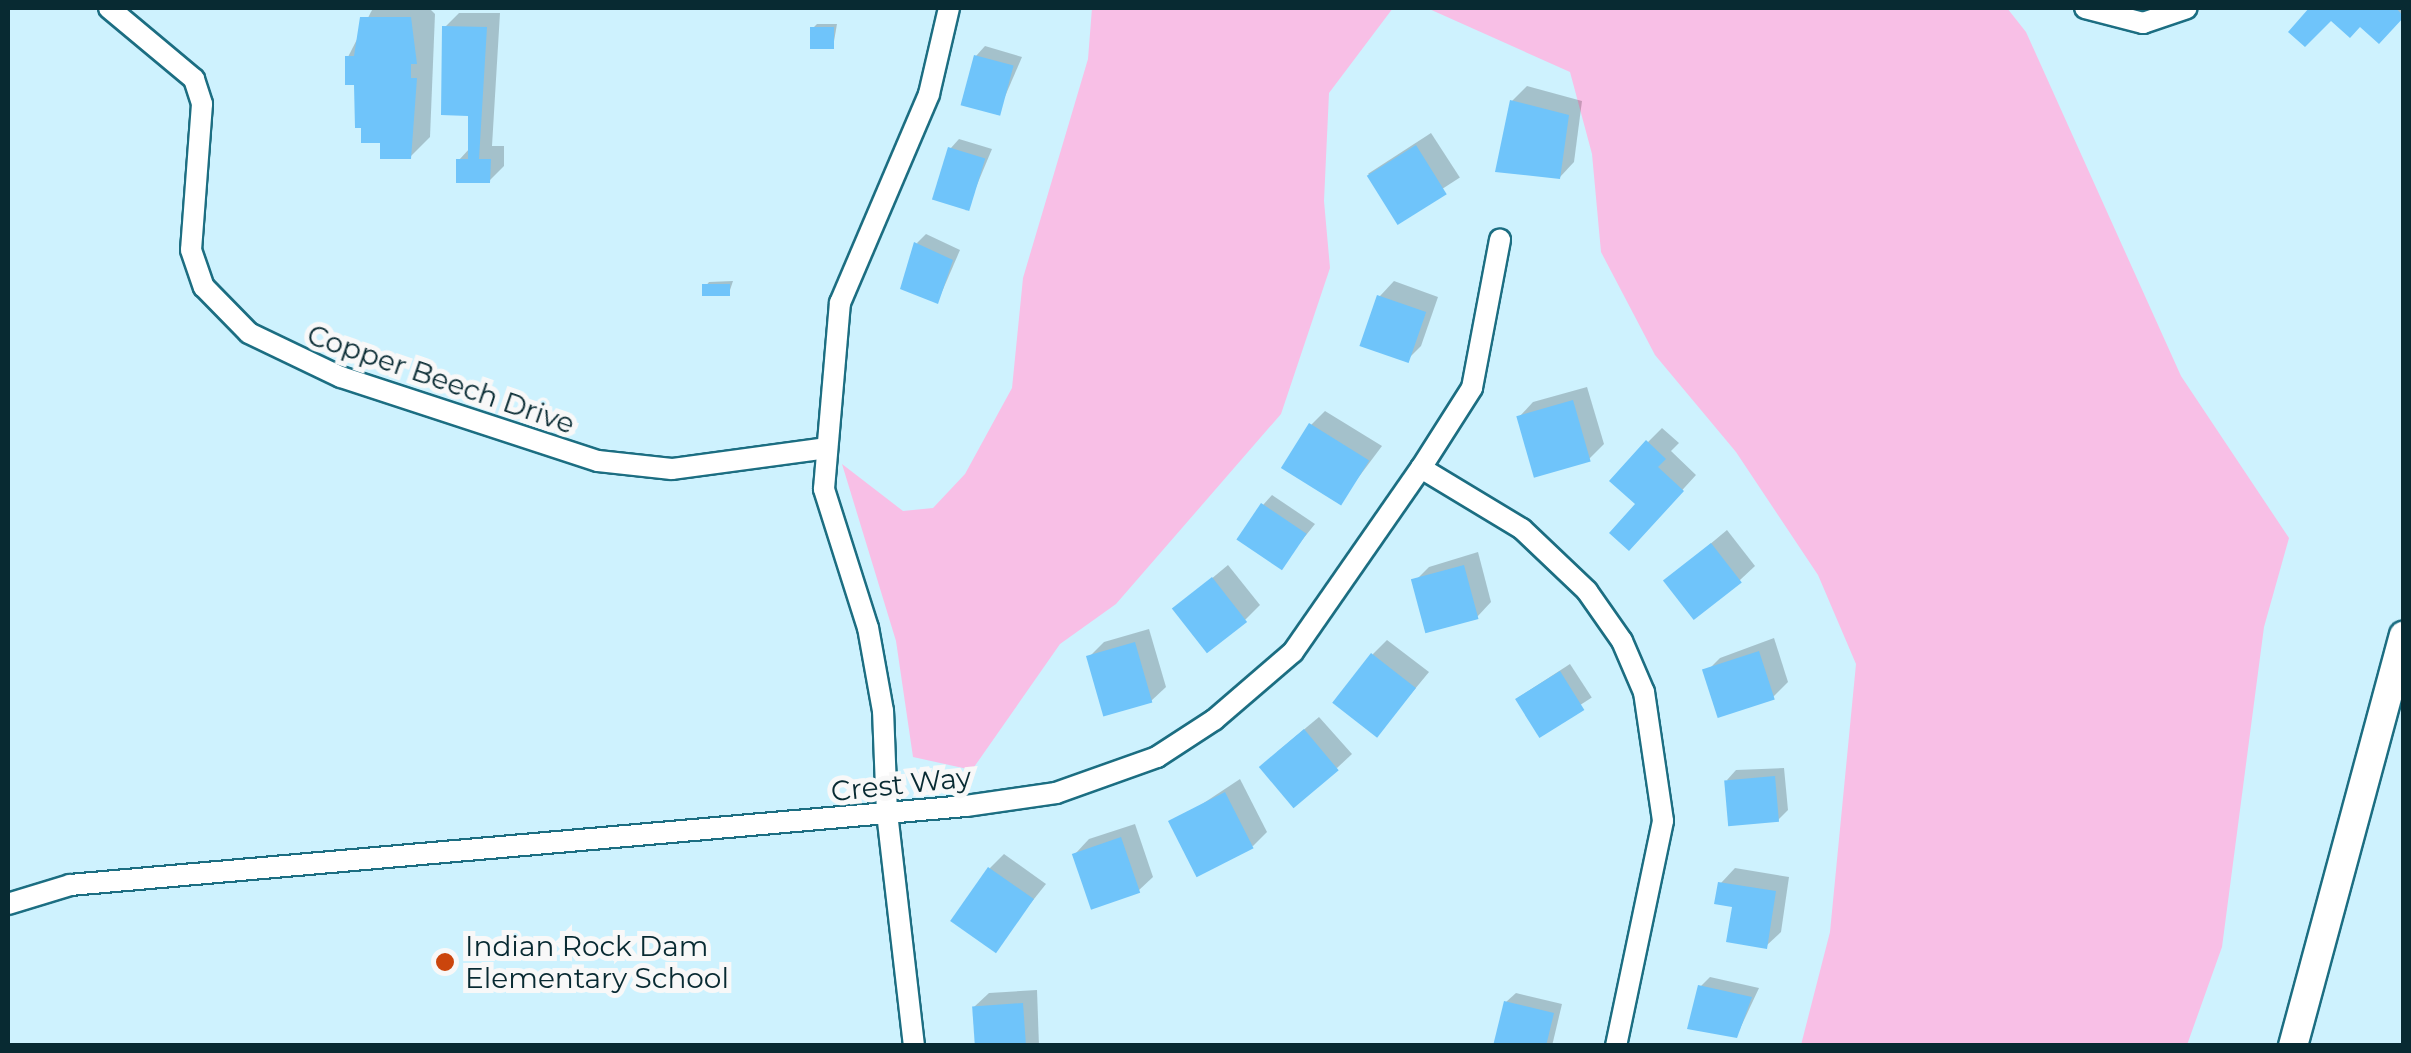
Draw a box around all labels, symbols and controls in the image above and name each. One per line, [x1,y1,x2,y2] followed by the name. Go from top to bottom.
[303,317,579,441] street label: Copper Beech Drive
[829,760,973,808] street label: Crest Way
[465,929,729,995] place label: Indian Rock Dam Elementary School
[434,951,456,973] marker: Indian Rock Dam Elementary School

